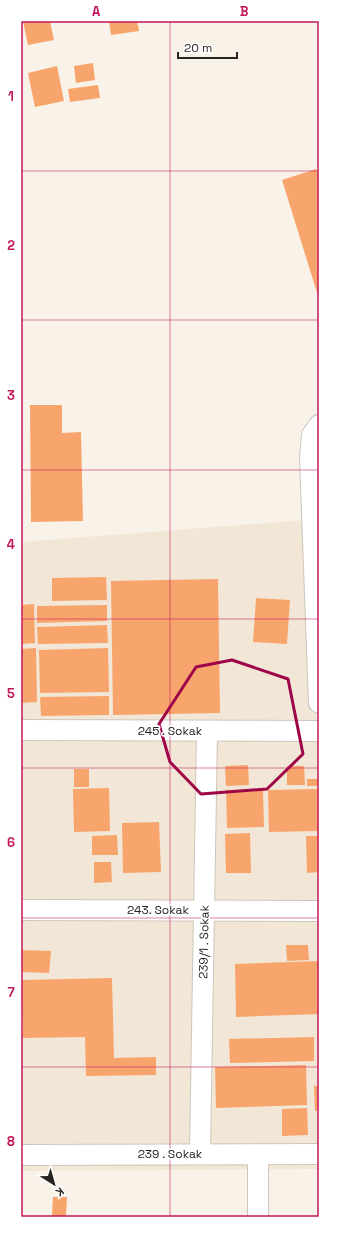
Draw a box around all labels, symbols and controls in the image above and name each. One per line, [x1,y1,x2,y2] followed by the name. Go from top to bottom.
[92,3,101,20] text: A
[240,3,249,20] text: B
[178,34,237,60] scale bar
[184,40,212,56] text: 20 m
[8,88,14,105] text: 1
[7,237,15,254] text: 2
[7,387,15,404] text: 3
[7,536,15,553] text: 4
[7,685,15,702] text: 5
[138,723,203,739] street label: 245 . Sokak
[7,834,15,851] text: 6
[127,902,189,918] street label: 243. Sokak
[195,904,213,979] street label: 239/1 . Sokak
[7,984,15,1001] text: 7
[7,1133,15,1150] text: 8
[138,1146,203,1162] street label: 239 . Sokak
[34,1164,74,1204] north arrow
[53,1184,67,1200] text: K

